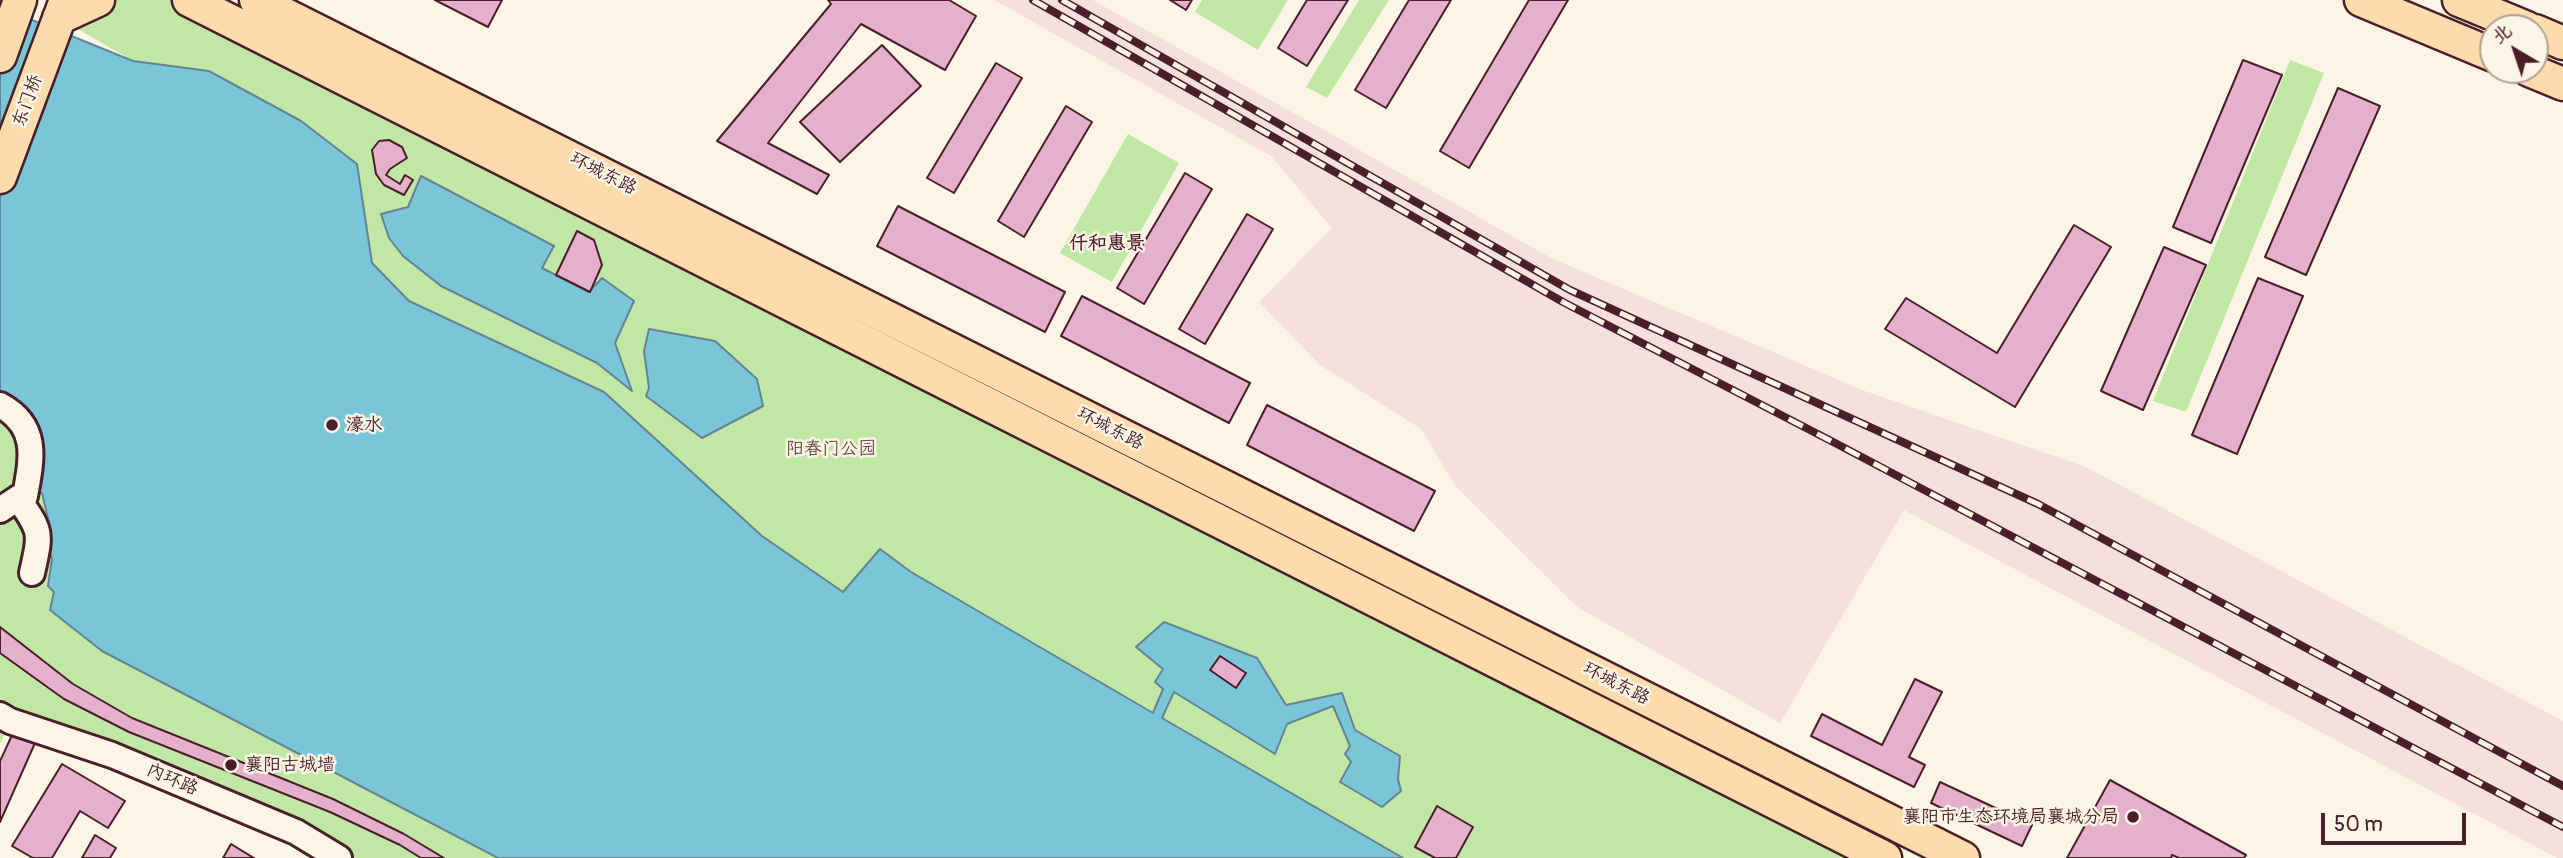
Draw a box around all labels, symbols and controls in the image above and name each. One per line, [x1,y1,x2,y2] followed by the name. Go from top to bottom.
[2479,14,2549,84] north arrow
[2487,19,2517,50] text: 北
[9,72,47,130] street label: 东门桥
[566,148,640,200] street label: 环城东路
[1069,233,1145,255] district label: 仟和惠景
[1073,403,1147,455] street label: 环城东路
[346,414,382,436] place label: 濠水
[324,417,340,433] marker: 濠水
[786,438,876,460] park label: 阳春门公园
[1579,658,1653,710] street label: 环城东路
[245,754,335,776] place label: 襄阳古城墙
[223,757,239,773] marker: 襄阳古城墙
[143,760,201,800] street label: 内环路
[2325,798,2470,842] scale bar
[1903,806,2119,828] place label: 襄阳市生态环境局襄城分局
[2125,809,2141,825] marker: 襄阳市生态环境局襄城分局
[2334,811,2383,838] text: 50 m

